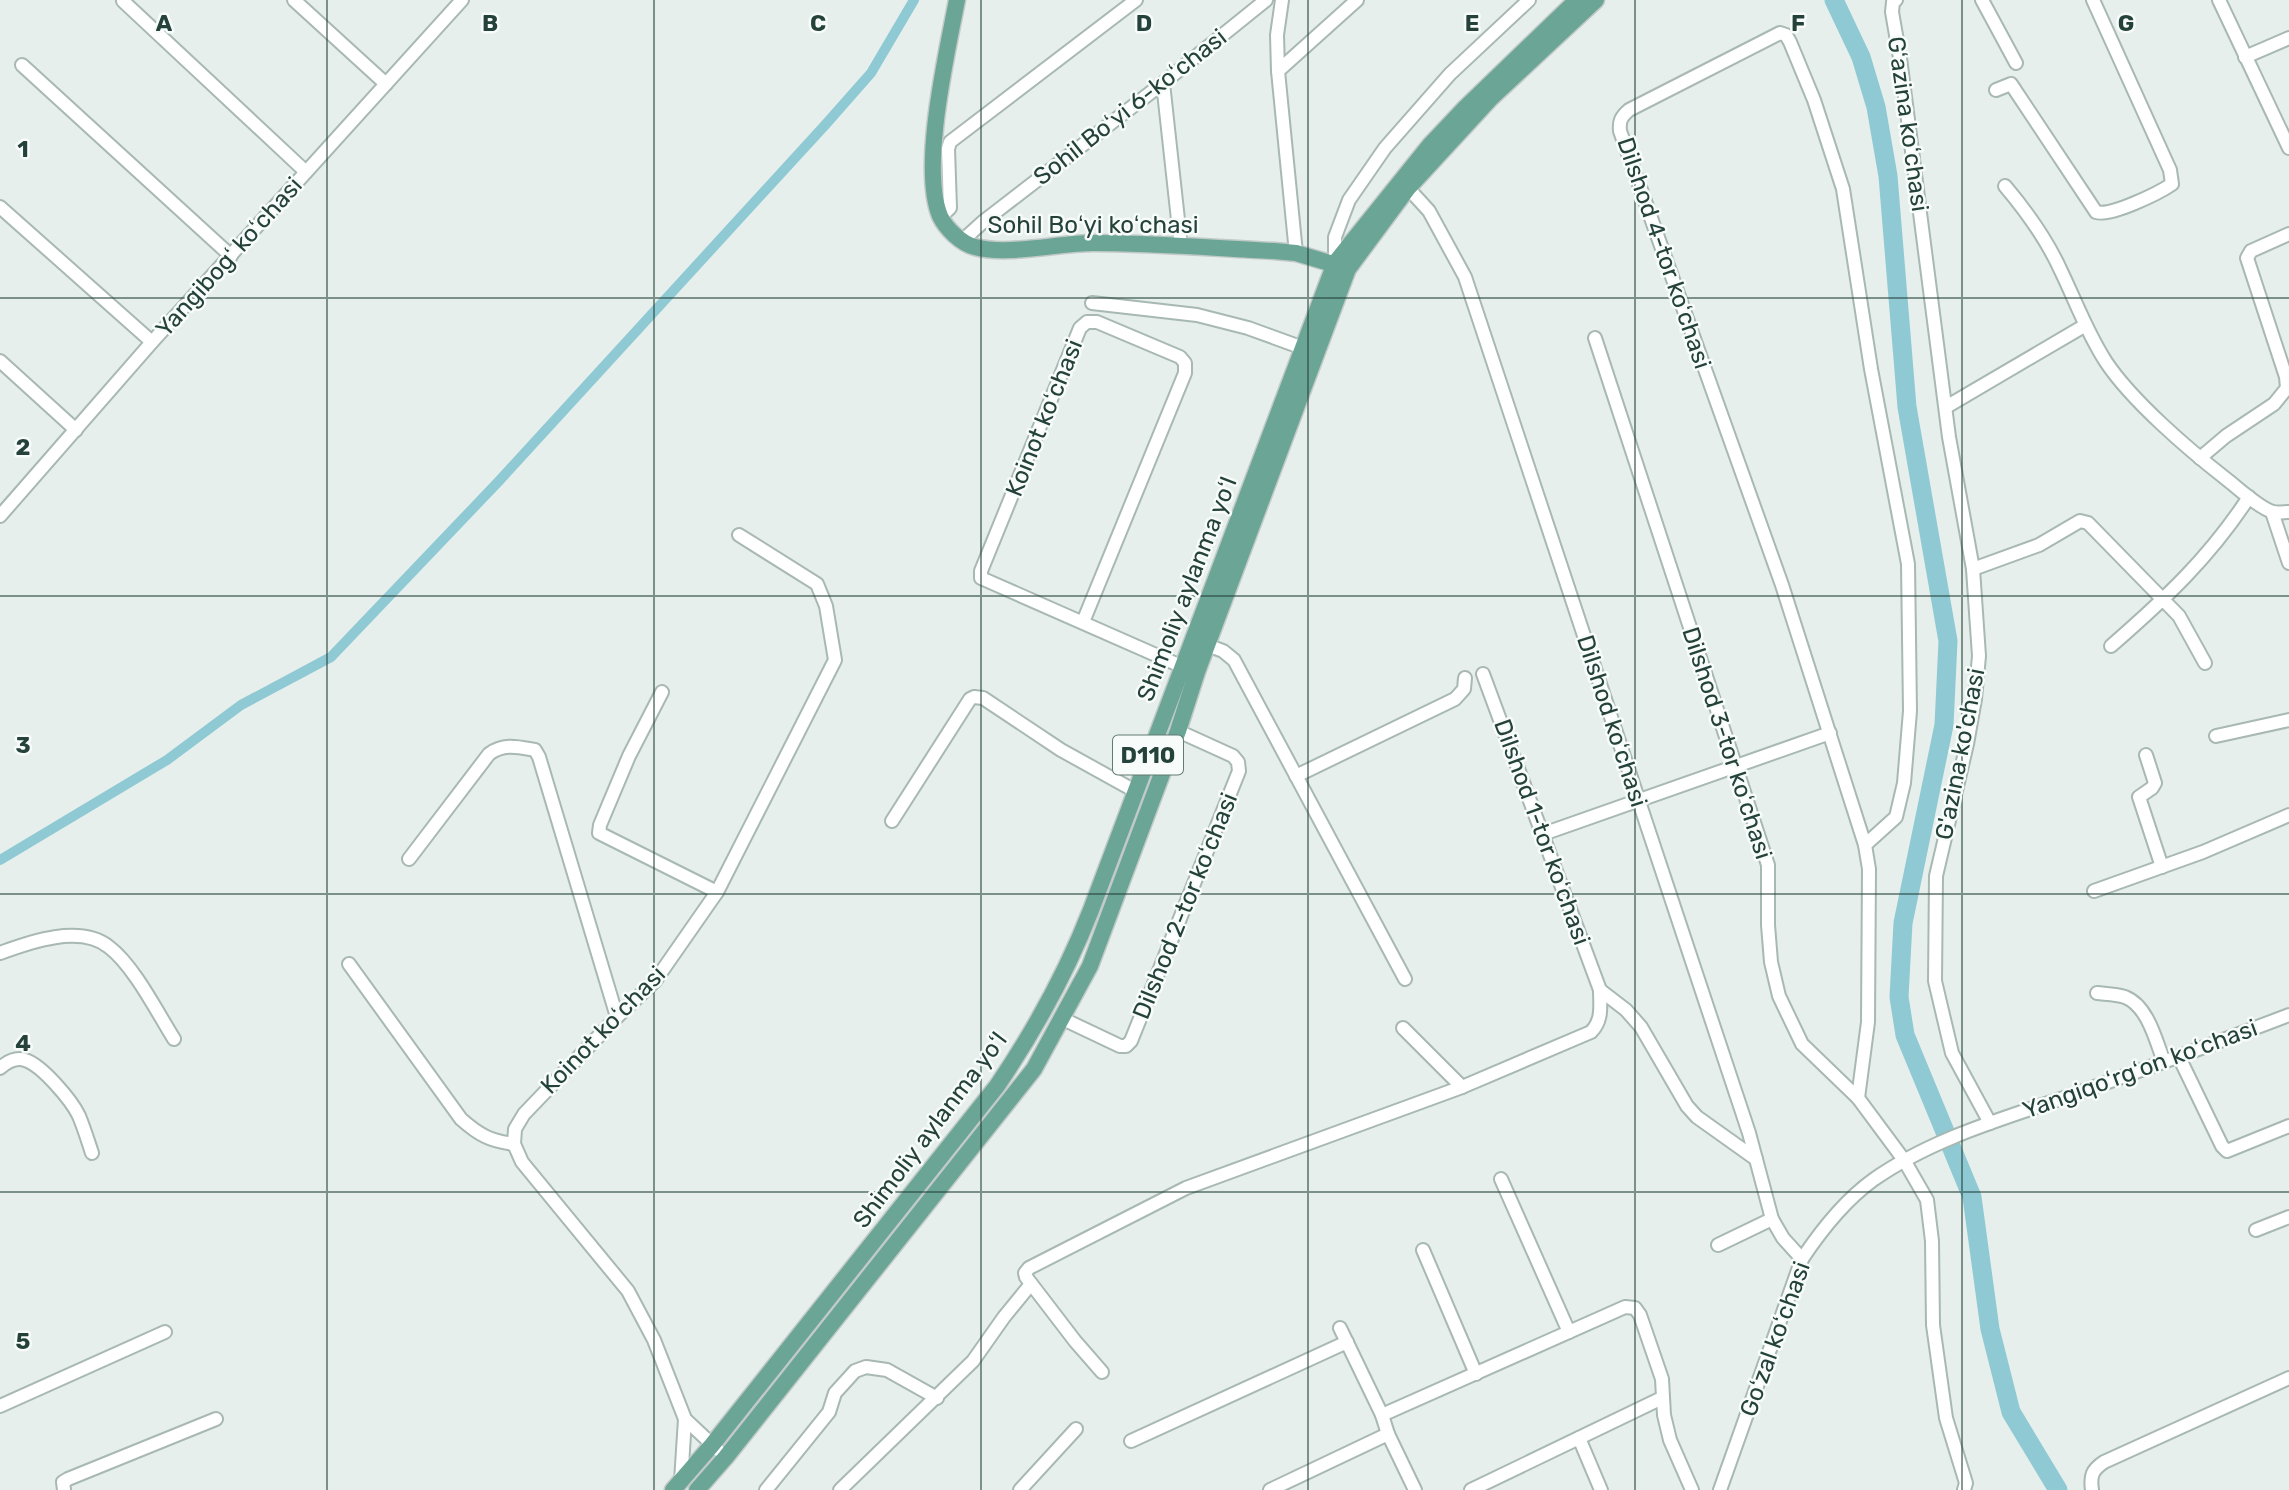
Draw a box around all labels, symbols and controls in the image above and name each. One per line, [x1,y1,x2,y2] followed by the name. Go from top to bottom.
[156,9,173,37] text: A
[482,9,498,37] text: B
[810,9,826,37] text: C
[1136,9,1152,37] text: D
[1465,9,1479,37] text: E
[1791,9,1805,37] text: F
[2118,9,2134,37] text: G
[1028,23,1232,191] street label: Sohil Boʻyi 6-koʻchasi
[1882,35,1934,213] street label: Gʻazina koʻchasi
[1611,134,1717,372] street label: Dilshod 4-tor koʻchasi
[17,135,29,163] text: 1
[150,172,308,342] street label: Yangibogʻ koʻchasi
[988,211,1198,239] street label: Sohil Boʻyi koʻchasi
[1000,335,1088,501] street label: Koinot koʻchasi
[16,433,30,461] text: 2
[1131,473,1243,705] street label: Shimoliy aylanma yoʻl
[1676,623,1778,863] street label: Dilshod 3-tor koʻchasi
[1571,632,1653,810] street label: Dilshod koʻchasi
[1930,666,1990,842] street label: G'azina ko'chasi
[1488,715,1596,949] street label: Dilshod 1-tor koʻchasi
[15,731,31,759] text: 3
[1113,736,1183,775] road number: D110
[1127,789,1243,1023] street label: Dilshod 2-tor koʻchasi
[535,960,671,1100] street label: Koinot koʻchasi
[2019,1014,2261,1124] street label: Yangiqoʻrgʻon koʻchasi
[847,1027,1013,1233] street label: Shimoliy aylanma yoʻl
[15,1029,31,1057] text: 4
[1734,1258,1816,1420] street label: Goʻzal koʻchasi
[16,1327,31,1355] text: 5

